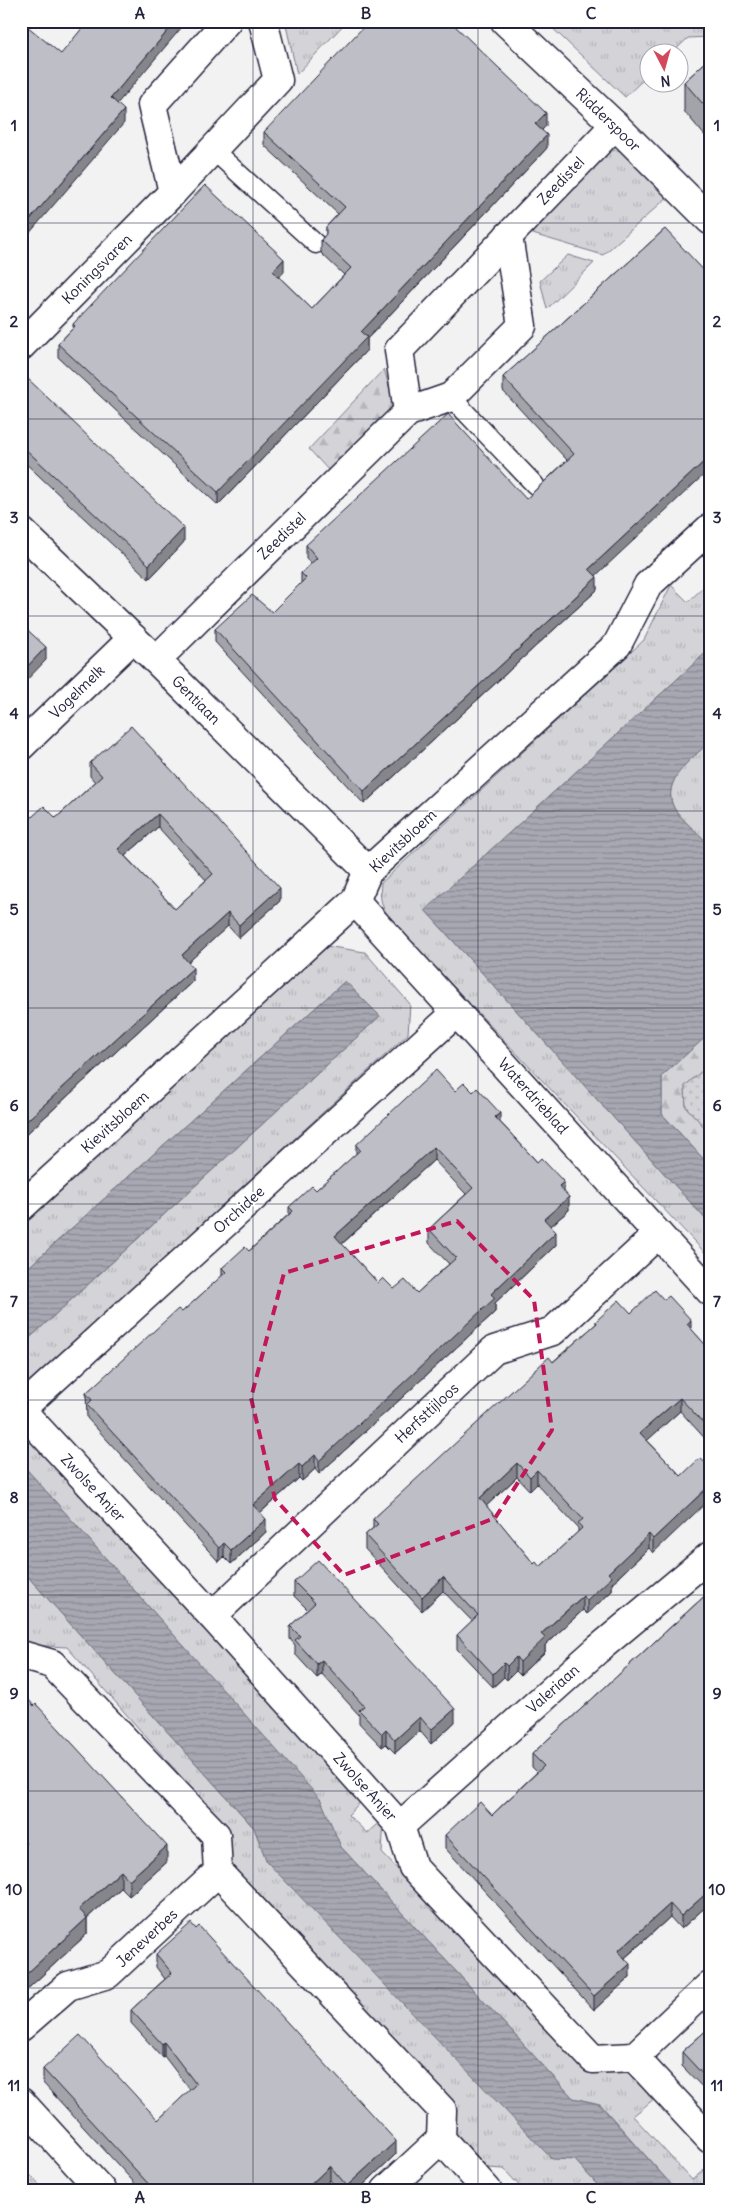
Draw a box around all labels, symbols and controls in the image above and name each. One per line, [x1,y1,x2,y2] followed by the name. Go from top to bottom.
[135,3,145,23] text: A
[361,3,372,23] text: B
[586,3,597,23] text: C
[638,42,688,92] north arrow
[660,71,671,90] text: N
[572,84,645,155] street label: Ridderspoor
[11,115,17,135] text: 1
[714,115,720,135] text: 1
[533,153,588,209] street label: Zeedistel
[58,229,136,308] street label: Koningsvaren
[10,311,19,331] text: 2
[713,311,722,331] text: 2
[9,507,19,527] text: 3
[712,507,722,527] text: 3
[254,508,310,563] street label: Zeedistel
[45,661,108,723] street label: Vogelmelk
[168,671,225,728] street label: Gentiaan
[9,703,19,723] text: 4
[712,703,722,723] text: 4
[365,805,440,876] street label: Kievitsbloem
[9,899,19,919] text: 5
[712,899,722,919] text: 5
[494,1054,573,1138] street label: Waterdrieblad
[77,1086,152,1157] street label: Kievitsbloem
[9,1095,19,1115] text: 6
[712,1095,722,1115] text: 6
[209,1182,268,1237] street label: Orchidee
[10,1291,18,1311] text: 7
[713,1291,721,1311] text: 7
[391,1378,463,1447] street label: Herfsttijloos
[57,1450,130,1526] street label: Zwolse Anjer
[9,1487,19,1507] text: 8
[712,1487,722,1507] text: 8
[523,1660,583,1717] street label: Valeriaan
[9,1683,19,1703] text: 9
[712,1683,722,1703] text: 9
[330,1748,401,1825] street label: Zwolse Anjer
[6,1879,22,1899] text: 10
[709,1879,725,1899] text: 10
[112,1904,181,1971] street label: Jeneverbes
[8,2075,20,2095] text: 11
[711,2075,723,2095] text: 11
[135,2187,145,2207] text: A
[361,2187,372,2207] text: B
[586,2187,597,2207] text: C

